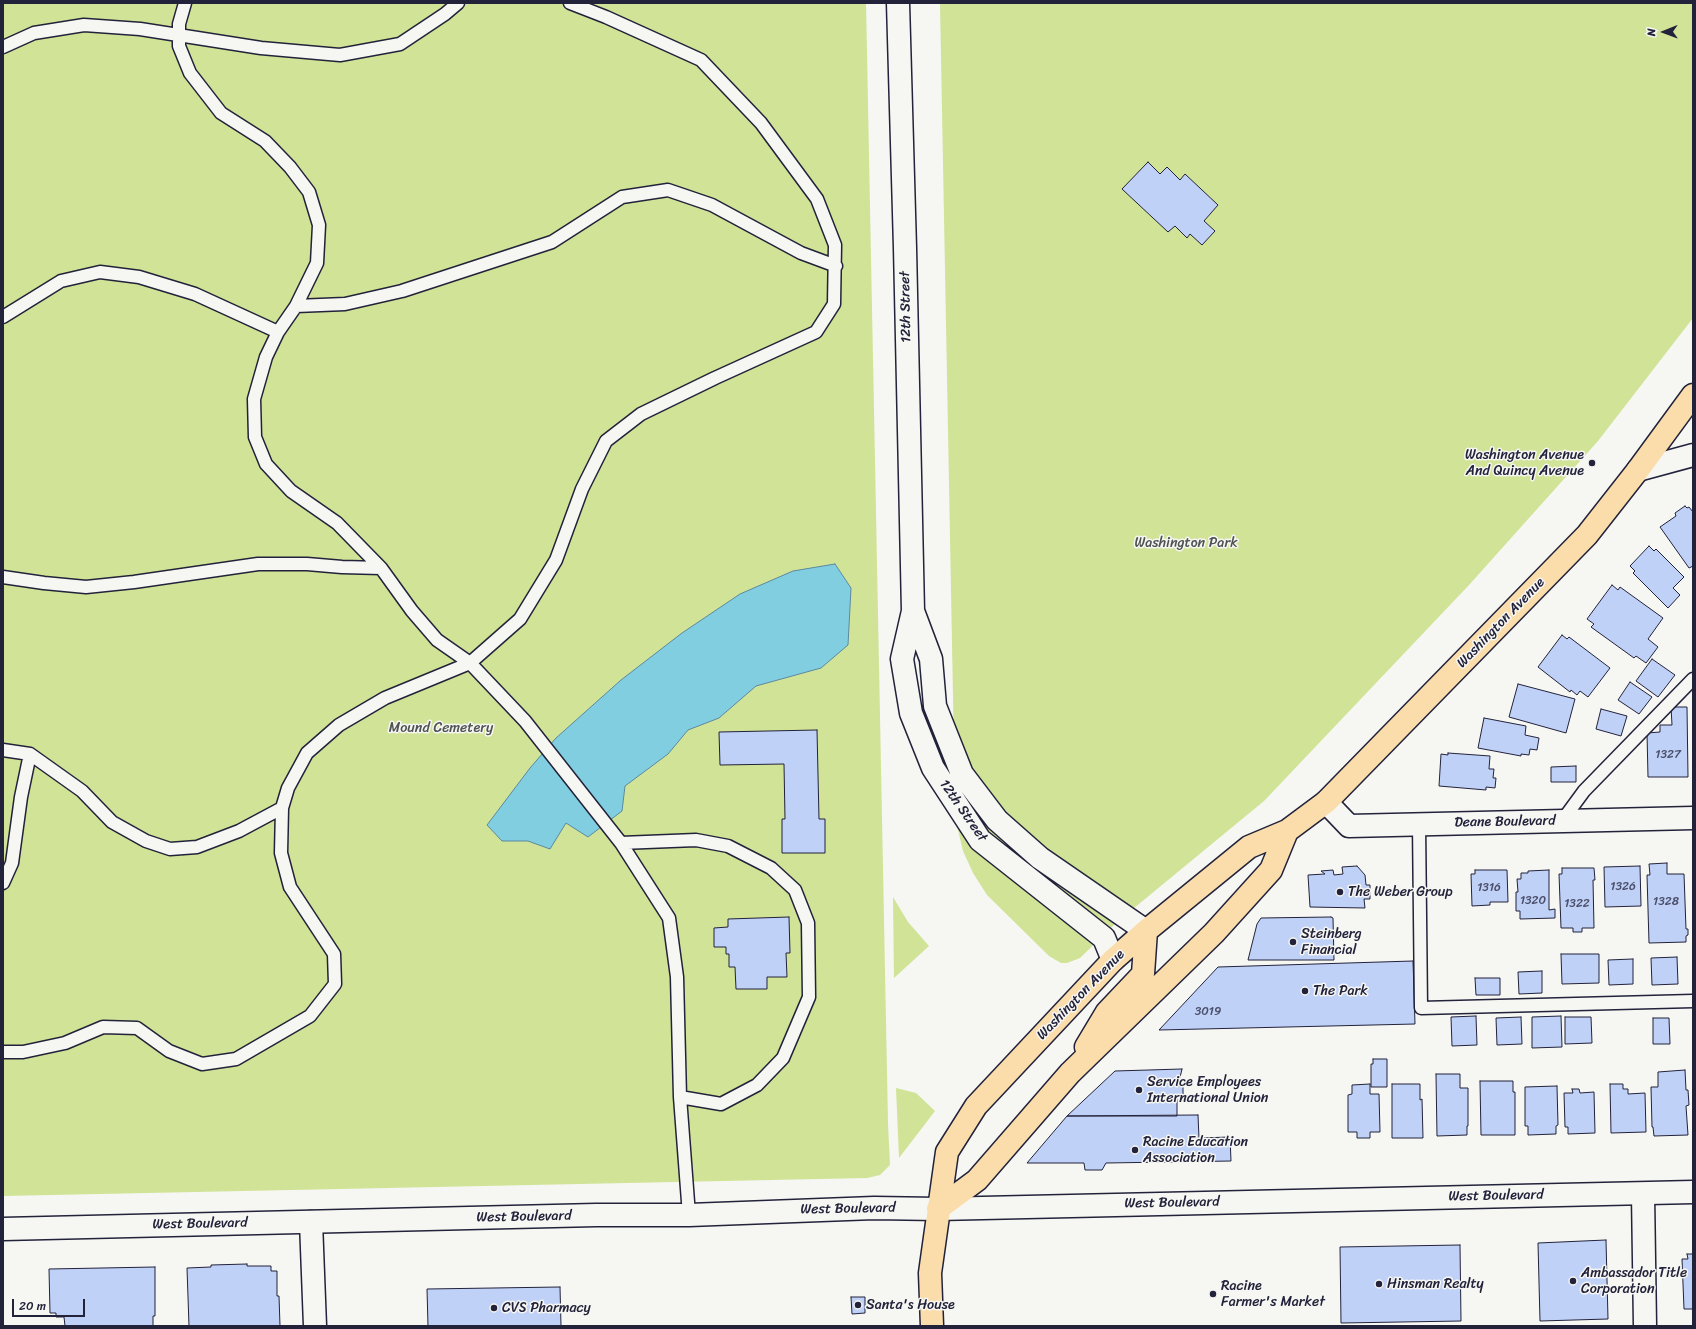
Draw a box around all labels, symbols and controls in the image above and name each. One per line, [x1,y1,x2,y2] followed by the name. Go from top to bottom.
[1644,12,1684,52] north arrow
[1642,28,1661,36] text: N
[897,271,915,343] street label: 12th Street
[1465,447,1584,480] place label: Washington Avenue And Quincy Avenue
[1587,458,1597,468] marker: Washington Avenue And Quincy Avenue
[1134,535,1238,551] park label: Washington Park
[1454,574,1548,672] street label: Washington Avenue
[389,720,493,736] park label: Mound Cemetery
[1655,748,1681,762] house number: 1327
[936,777,990,845] street label: 12th Street
[1454,813,1556,831] street label: Deane Boulevard
[1610,880,1636,894] house number: 1326
[1477,881,1501,895] house number: 1316
[1348,884,1453,900] place label: The Weber Group
[1335,887,1345,897] marker: The Weber Group
[1520,894,1546,908] house number: 1320
[1653,895,1679,909] house number: 1328
[1564,897,1590,911] house number: 1322
[1301,926,1362,958] place label: Steinberg Financial
[1288,937,1298,947] marker: Steinberg Financial
[1034,946,1128,1044] street label: Washington Avenue
[1313,983,1368,999] place label: The Park
[1300,986,1310,996] marker: The Park
[1195,1005,1221,1019] house number: 3019
[1147,1074,1268,1106] place label: Service Employees International Union
[1134,1085,1144,1095] marker: Service Employees International Union
[1143,1134,1248,1166] place label: Racine Education Association
[1130,1145,1140,1155] marker: Racine Education Association
[1448,1187,1544,1205] street label: West Boulevard
[1124,1194,1220,1212] street label: West Boulevard
[800,1200,896,1218] street label: West Boulevard
[476,1208,572,1226] street label: West Boulevard
[152,1215,248,1233] street label: West Boulevard
[1581,1265,1687,1298] place label: Ambassador Title Corporation
[1387,1276,1484,1292] place label: Hinsman Realty
[1568,1276,1578,1286] marker: Ambassador Title Corporation
[1221,1278,1325,1310] place label: Racine Farmer's Market
[1374,1279,1384,1289] marker: Hinsman Realty
[1208,1289,1218,1299] marker: Racine Farmer's Market
[14,1291,87,1317] scale bar
[19,1295,46,1317] text: 20 m
[866,1297,955,1313] place label: Santa's House
[502,1300,591,1316] place label: CVS Pharmacy
[853,1300,863,1310] marker: Santa's House
[489,1303,499,1313] marker: CVS Pharmacy

